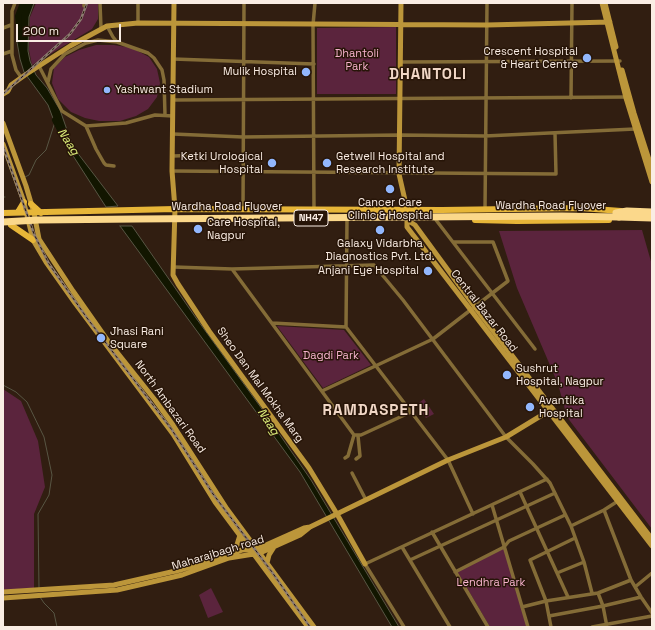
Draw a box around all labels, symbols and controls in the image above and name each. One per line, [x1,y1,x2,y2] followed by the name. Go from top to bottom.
[18,16,123,42] scale bar
[23,23,59,39] text: 200 m
[483,45,578,71] place label: Crescent Hospital & Heart Centre
[335,47,379,73] park label: Dhantoli Park
[581,52,593,64] marker: Crescent Hospital & Heart Centre
[223,65,297,79] place label: Mulik Hospital
[300,66,312,78] marker: Mulik Hospital
[389,66,467,84] district label: DHANTOLI
[115,83,213,97] place label: Yashwant Stadium
[102,85,112,95] marker: Yashwant Stadium
[54,126,82,158] water label: Naag
[181,150,263,176] place label: Ketki Urological Hospital
[336,150,445,176] place label: Getwell Hospital and Research Institute
[266,157,278,169] marker: Ketki Urological Hospital
[321,157,333,169] marker: Getwell Hospital and Research Institute
[384,183,396,195] marker: Cancer Care Clinic & Hospital
[348,196,432,222] place label: Cancer Care Clinic & Hospital
[496,199,606,213] street label: Wardha Road Flyover
[172,200,282,214] street label: Wardha Road Flyover
[294,210,328,226] road number: NH47
[207,216,280,242] place label: Care Hospital, Nagpur
[192,223,204,235] marker: Care Hospital, Nagpur
[374,224,386,236] marker: Galaxy Vidarbha Diagnostics Pvt. Ltd.
[326,237,434,263] place label: Galaxy Vidarbha Diagnostics Pvt. Ltd.
[318,264,419,278] place label: Anjani Eye Hospital
[422,265,434,277] marker: Anjani Eye Hospital
[448,267,520,355] street label: Central Bazar Road
[110,325,164,351] place label: Jhasi Rani Square
[214,325,306,445] street label: Sheo Dan Mal Mokha Marg
[95,332,107,344] marker: Jhasi Rani Square
[303,349,359,363] park label: Dagdi Park
[132,358,208,456] street label: North Ambazari Road
[516,362,604,388] place label: Sushrut Hospital, Nagpur
[501,369,513,381] marker: Sushrut Hospital, Nagpur
[539,394,584,420] place label: Avantika Hospital
[524,401,536,413] marker: Avantika Hospital
[323,402,429,420] district label: RAMDASPETH
[254,406,282,438] water label: Naag
[170,533,266,573] street label: Maharajbagh road
[456,576,526,590] park label: Lendhra Park

